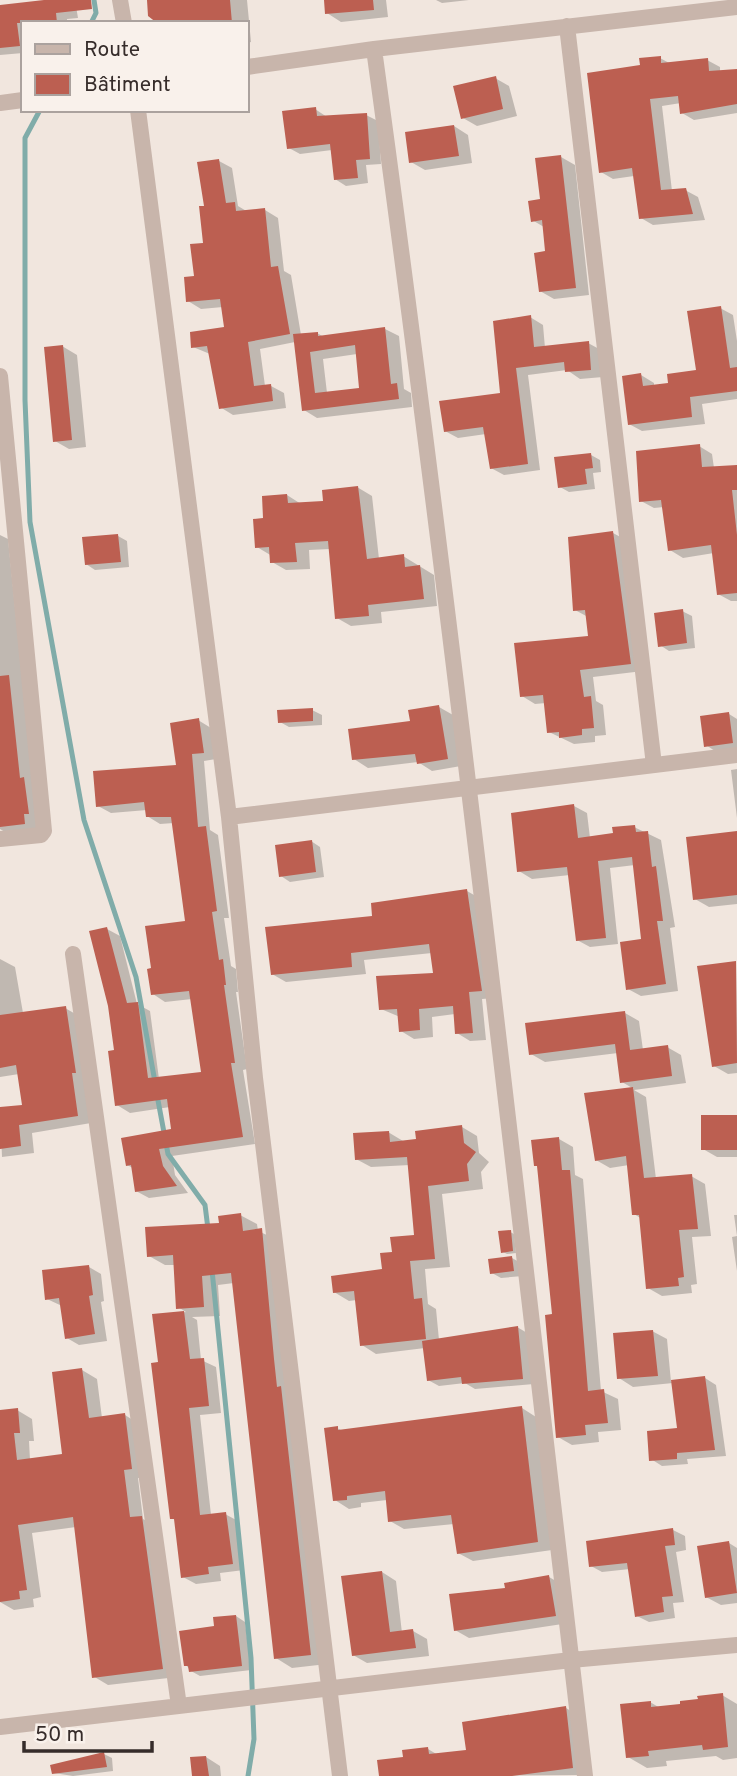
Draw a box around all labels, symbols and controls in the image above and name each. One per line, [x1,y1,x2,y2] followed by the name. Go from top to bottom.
[21,21,248,112] legend
[84,37,140,64] text: Route
[84,72,171,99] text: Bâtiment
[24,1710,152,1754] scale bar
[35,1722,84,1749] text: 50 m

